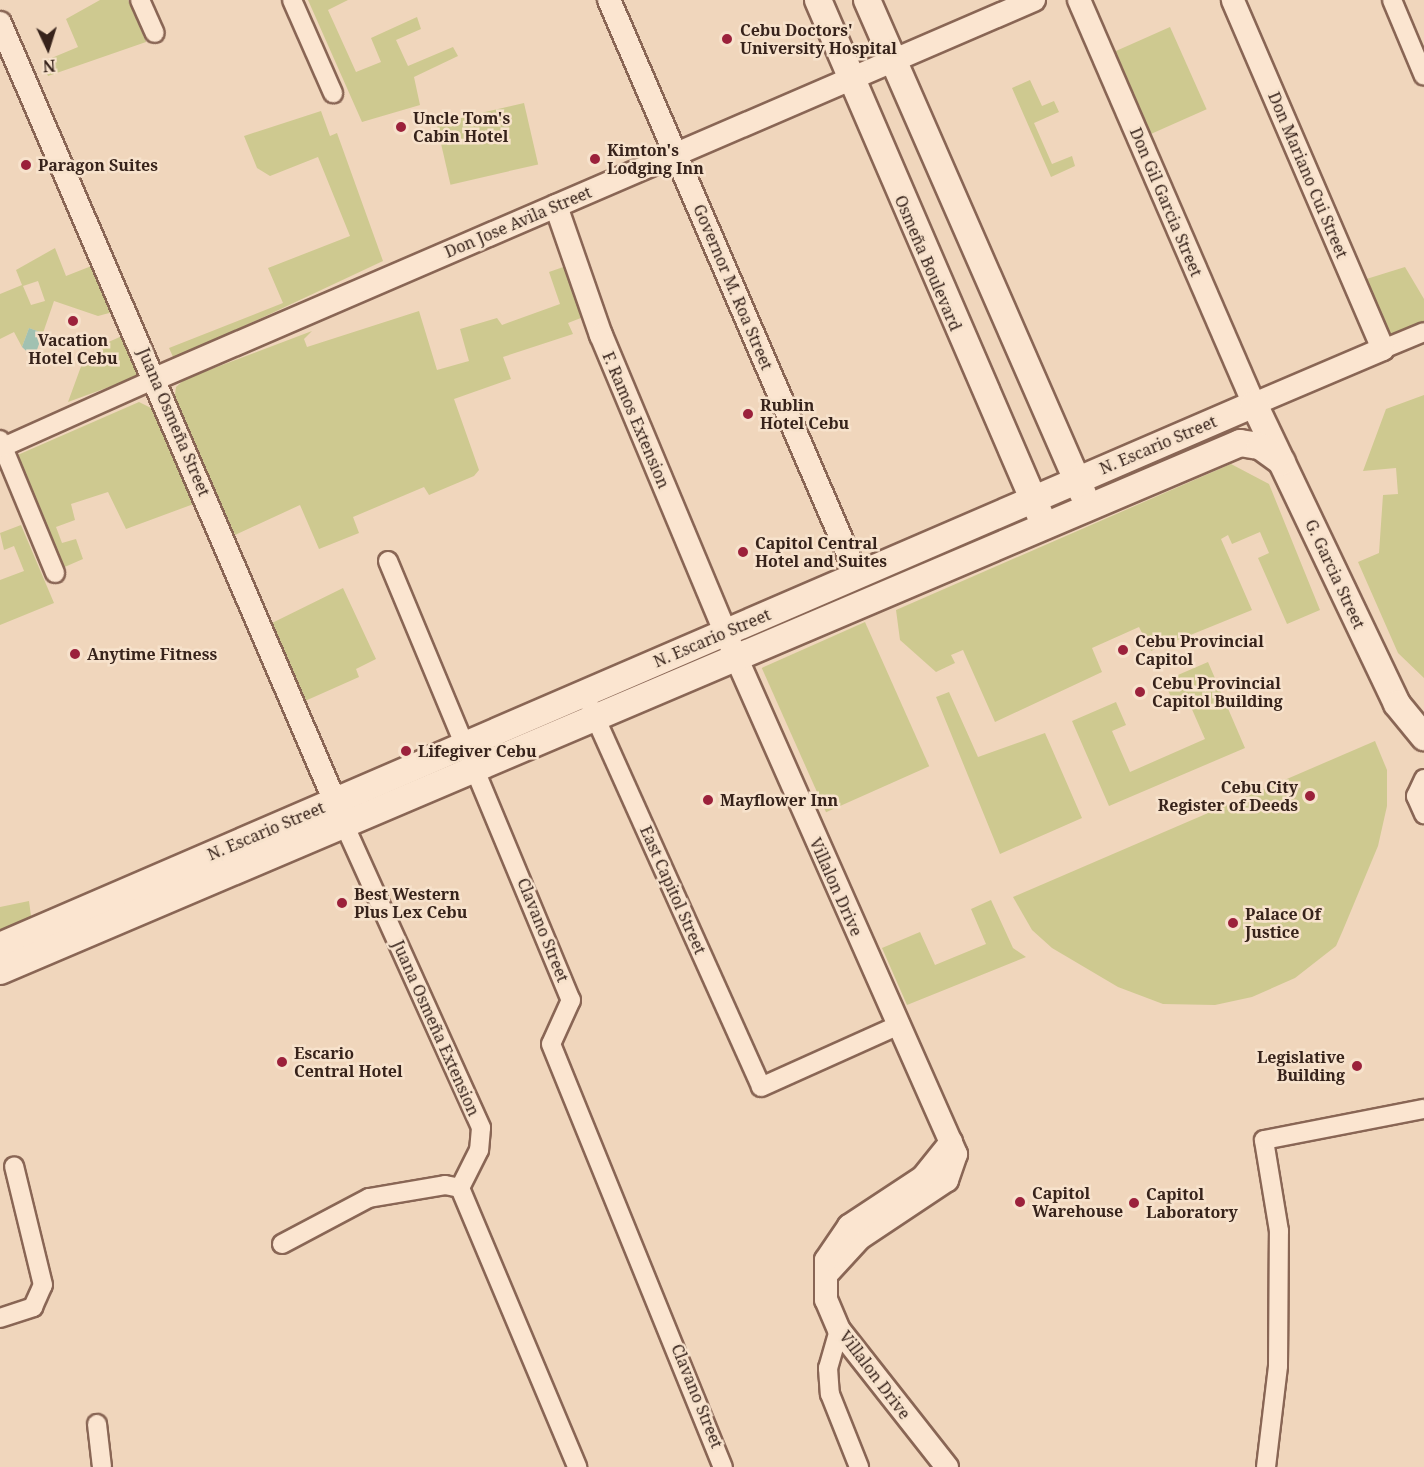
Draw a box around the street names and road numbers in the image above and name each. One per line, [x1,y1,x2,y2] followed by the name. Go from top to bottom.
[1264,89,1352,261] street label: Don Mariano Cui Street
[1126,125,1206,279] street label: Don Gil Garcia Street
[442,182,594,262] street label: Don Jose Avila Street
[891,192,965,334] street label: Osmeña Boulevard
[689,201,777,373] street label: Governor M. Roa Street
[134,345,214,499] street label: Juana Osmeña Street
[599,349,673,491] street label: F. Ramos Extension
[1097,412,1219,478] street label: N. Escario Street
[1301,516,1369,632] street label: G. Garcia Street
[651,605,773,671] street label: N. Escario Street
[205,798,327,864] street label: N. Escario Street
[636,823,710,957] street label: East Capitol Street
[806,835,866,939] street label: Villalon Drive
[513,875,573,985] street label: Clavano Street
[389,937,483,1119] street label: Juana Osmeña Extension
[836,1327,914,1423] street label: Villalon Drive
[667,1341,727,1451] street label: Clavano Street

